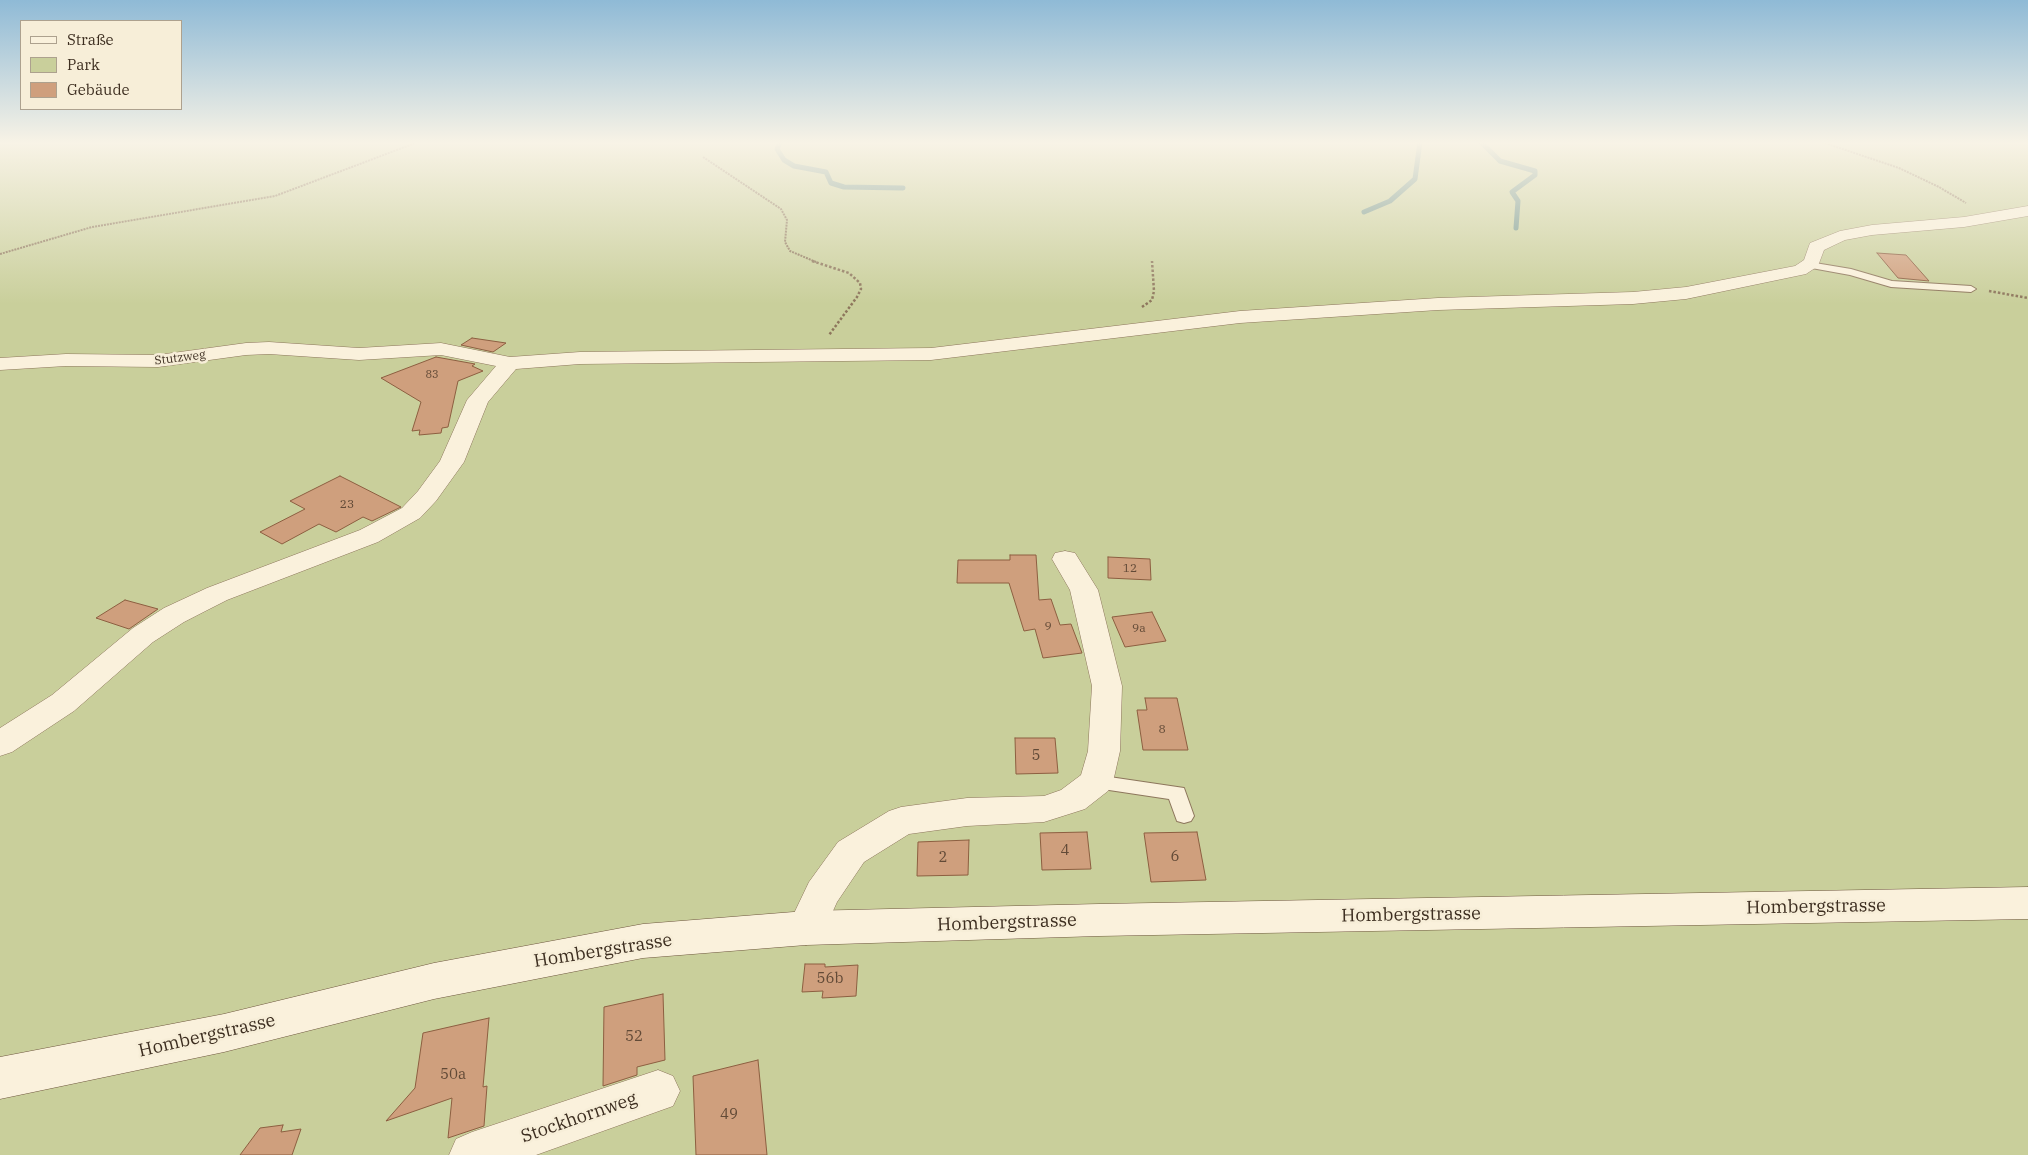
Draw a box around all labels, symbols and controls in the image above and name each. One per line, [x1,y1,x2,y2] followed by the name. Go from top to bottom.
[20,20,182,110] legend
[67,30,114,49] text: Straße
[67,55,100,74] text: Park
[67,80,130,99] text: Gebäude
[154,348,206,368] street label: Stutzweg
[425,368,439,382] house number: 83
[340,498,354,512] house number: 23
[1123,562,1137,576] house number: 12
[1044,620,1052,634] house number: 9
[1132,622,1146,636] house number: 9a
[1158,723,1166,737] house number: 8
[1032,747,1040,765] house number: 5
[1061,842,1069,860] house number: 4
[1171,848,1179,866] house number: 6
[939,849,947,867] house number: 2
[1746,895,1886,919] street label: Hombergstrasse
[1341,903,1481,927] street label: Hombergstrasse
[937,910,1077,936] street label: Hombergstrasse
[532,929,674,973] street label: Hombergstrasse
[817,970,843,988] house number: 56b
[136,1010,278,1062] street label: Hombergstrasse
[625,1028,643,1046] house number: 52
[440,1066,466,1084] house number: 50a
[518,1088,640,1148] street label: Stockhornweg
[720,1106,738,1124] house number: 49

